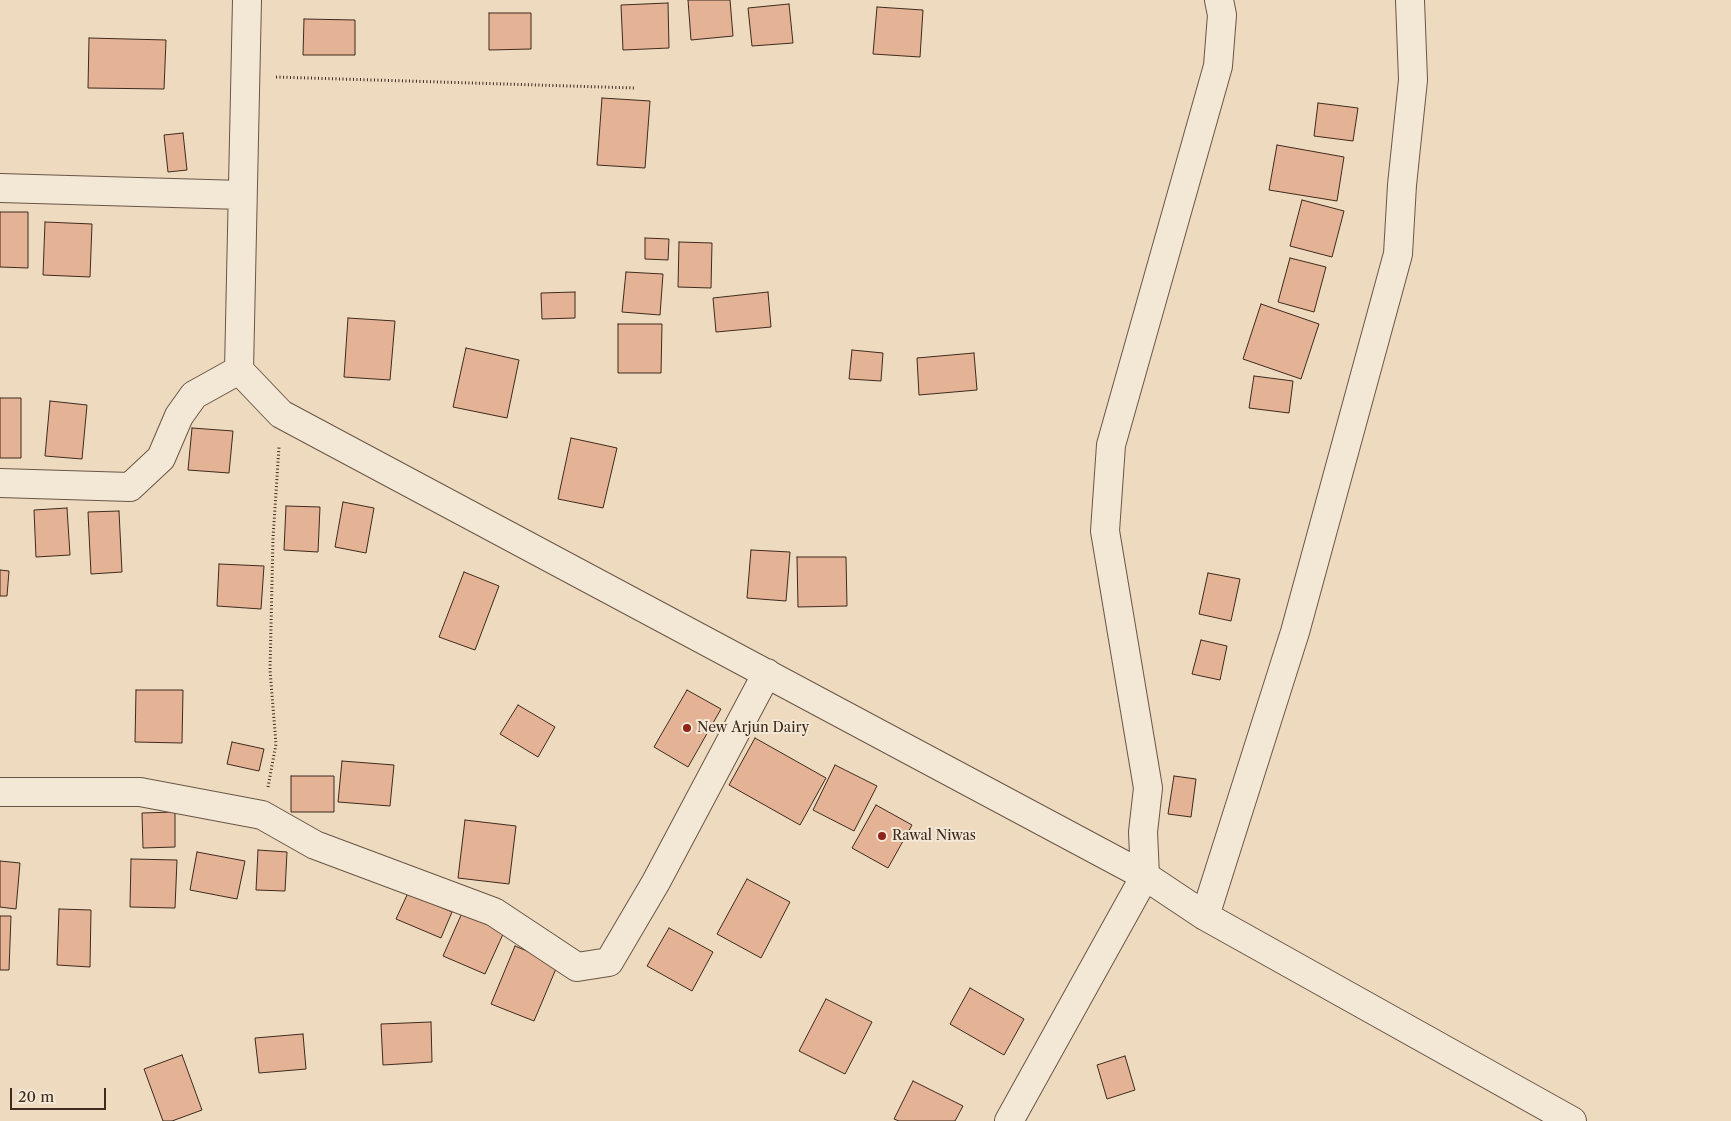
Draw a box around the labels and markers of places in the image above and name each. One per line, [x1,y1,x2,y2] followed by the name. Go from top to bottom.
[697,720,809,736] place label: New Arjun Dairy
[681,722,693,734] marker: New Arjun Dairy
[892,828,976,844] place label: Rawal Niwas
[876,830,888,842] marker: Rawal Niwas

